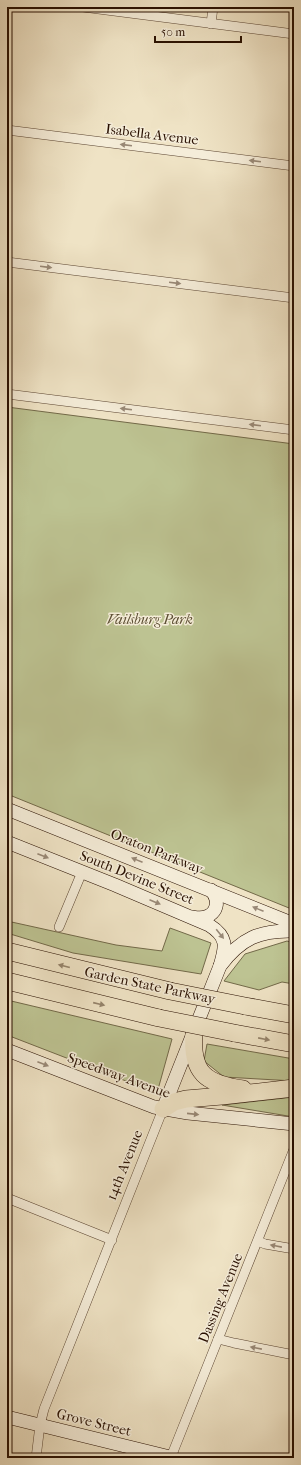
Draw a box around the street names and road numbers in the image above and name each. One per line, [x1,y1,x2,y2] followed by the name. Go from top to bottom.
[104,120,200,149] street label: Isabella Avenue
[108,825,206,878] street label: Oraton Parkway
[77,847,196,908] street label: South Devine Street
[83,963,217,1008] street label: Garden State Parkway
[65,1049,173,1102] street label: Speedway Avenue
[103,1127,146,1203] street label: 14th Avenue
[195,1251,246,1346] street label: Dassing Avenue
[55,1405,133,1440] street label: Grove Street

